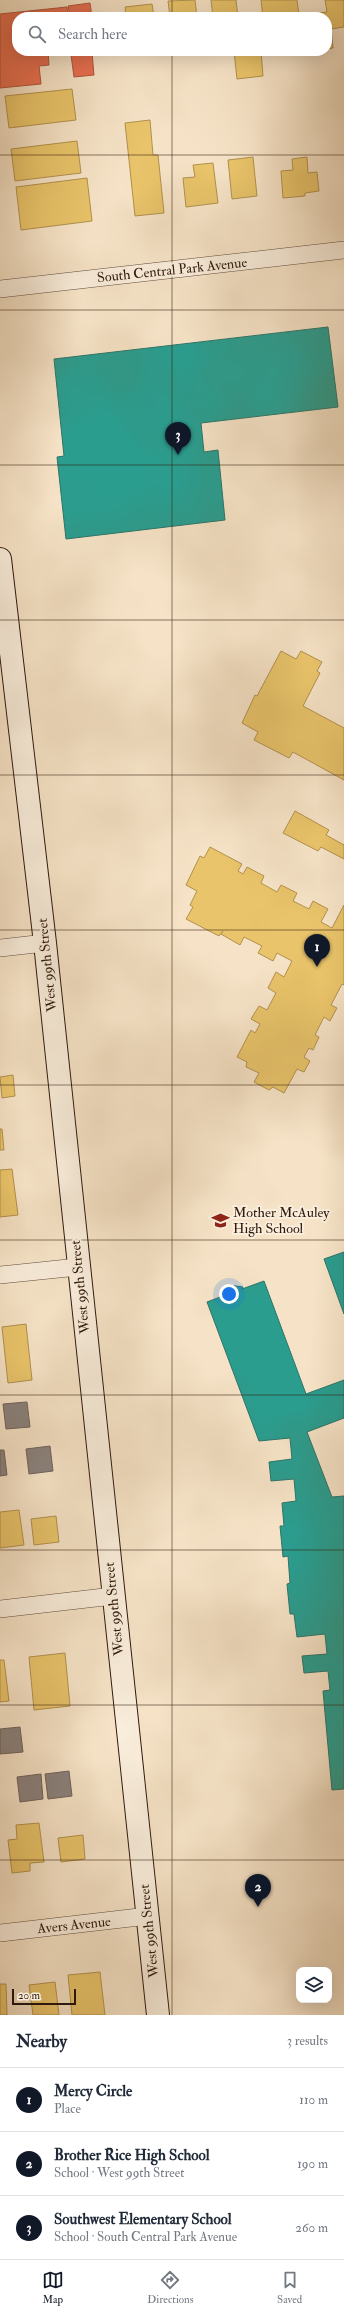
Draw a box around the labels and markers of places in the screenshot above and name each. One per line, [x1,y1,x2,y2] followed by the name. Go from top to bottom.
[165,422,191,455] pin: 3
[304,934,330,967] pin: 1
[233,1204,330,1237] place label: Mother McAuley High School
[210,1210,230,1230] school or university icon: Mother McAuley High School
[245,1874,271,1907] pin: 2

